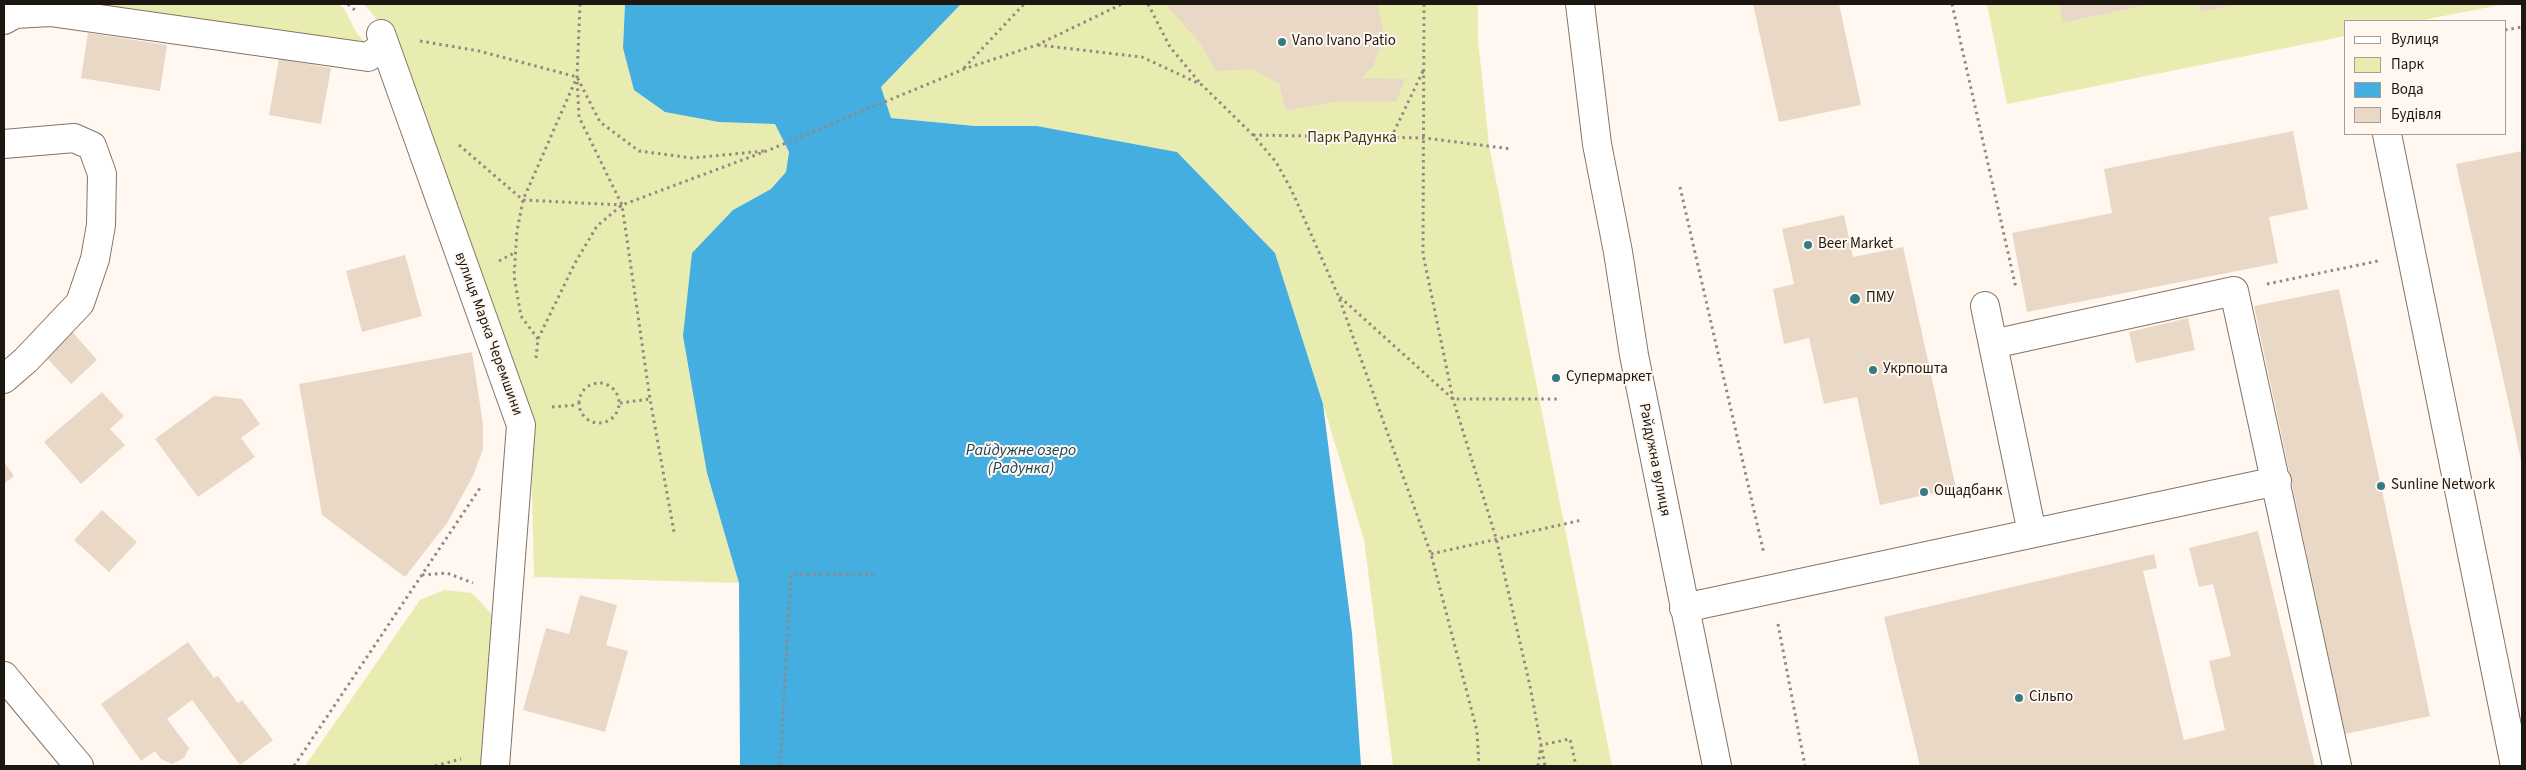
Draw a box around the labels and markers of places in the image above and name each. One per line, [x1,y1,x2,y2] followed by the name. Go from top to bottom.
[1292,33,1396,51] place label: Vano Ivano Patio
[1276,36,1288,48] marker: Vano Ivano Patio
[1818,236,1893,254] place label: Beer Market
[1802,239,1814,251] marker: Beer Market
[1866,290,1894,308] place label: ПМУ
[1848,292,1862,306] marker: ПМУ
[1883,361,1948,379] place label: Укрпошта
[1867,364,1879,376] marker: Укрпошта
[1566,369,1652,387] place label: Супермаркет
[1550,372,1562,384] marker: Супермаркет
[2391,477,2495,495] place label: Sunline Network
[2375,480,2387,492] marker: Sunline Network
[1934,483,2002,501] place label: Ощадбанк
[1918,486,1930,498] marker: Ощадбанк
[2029,689,2073,707] place label: Сільпо
[2013,692,2025,704] marker: Сільпо

